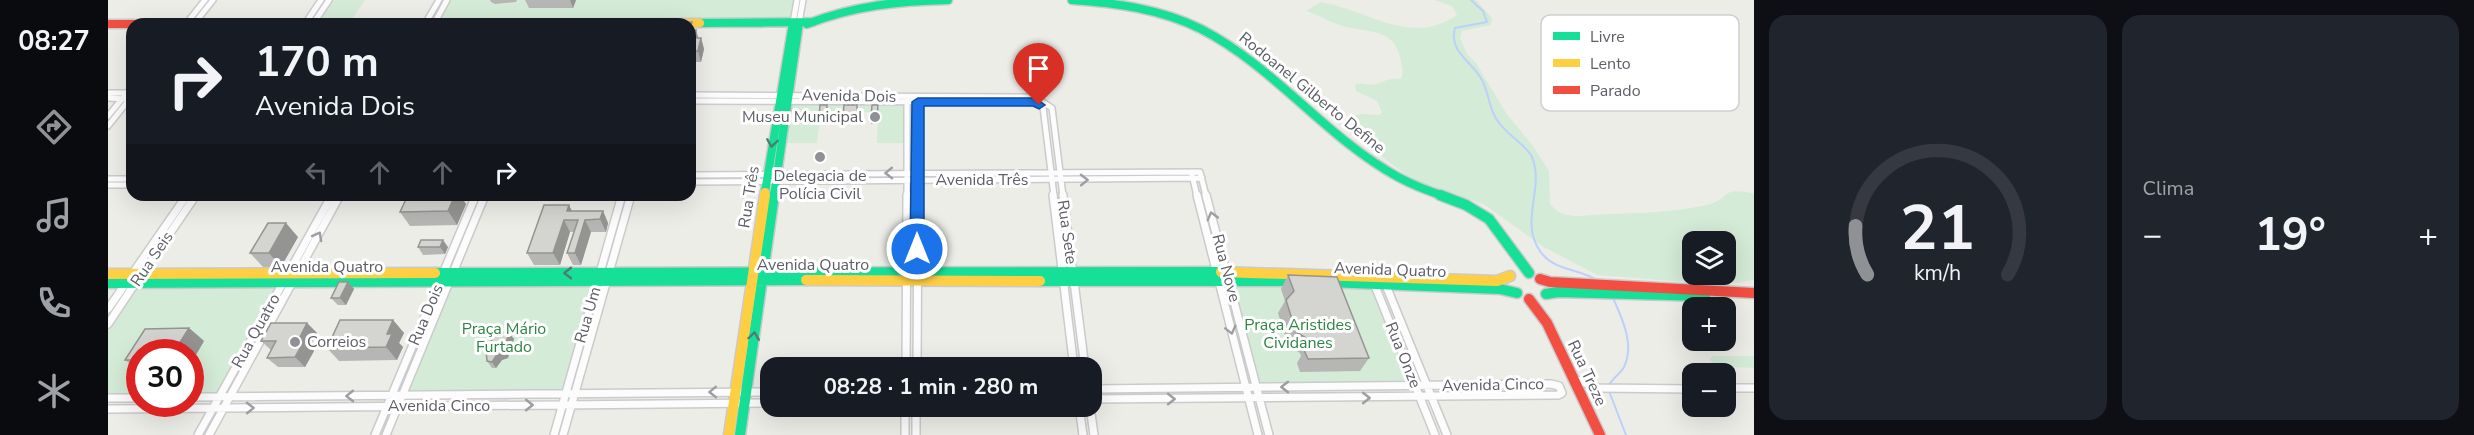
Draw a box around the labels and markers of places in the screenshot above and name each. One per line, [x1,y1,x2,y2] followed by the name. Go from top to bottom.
[1013,43,1064,105] pin
[742,106,863,128] place label: Museu Municipal
[868,110,882,124] marker: Museu Municipal
[813,150,827,164] marker: Delegacia de Polícia Civil
[774,165,866,205] place label: Delegacia de Polícia Civil
[307,331,366,353] place label: Correios
[288,335,302,349] marker: Correios

